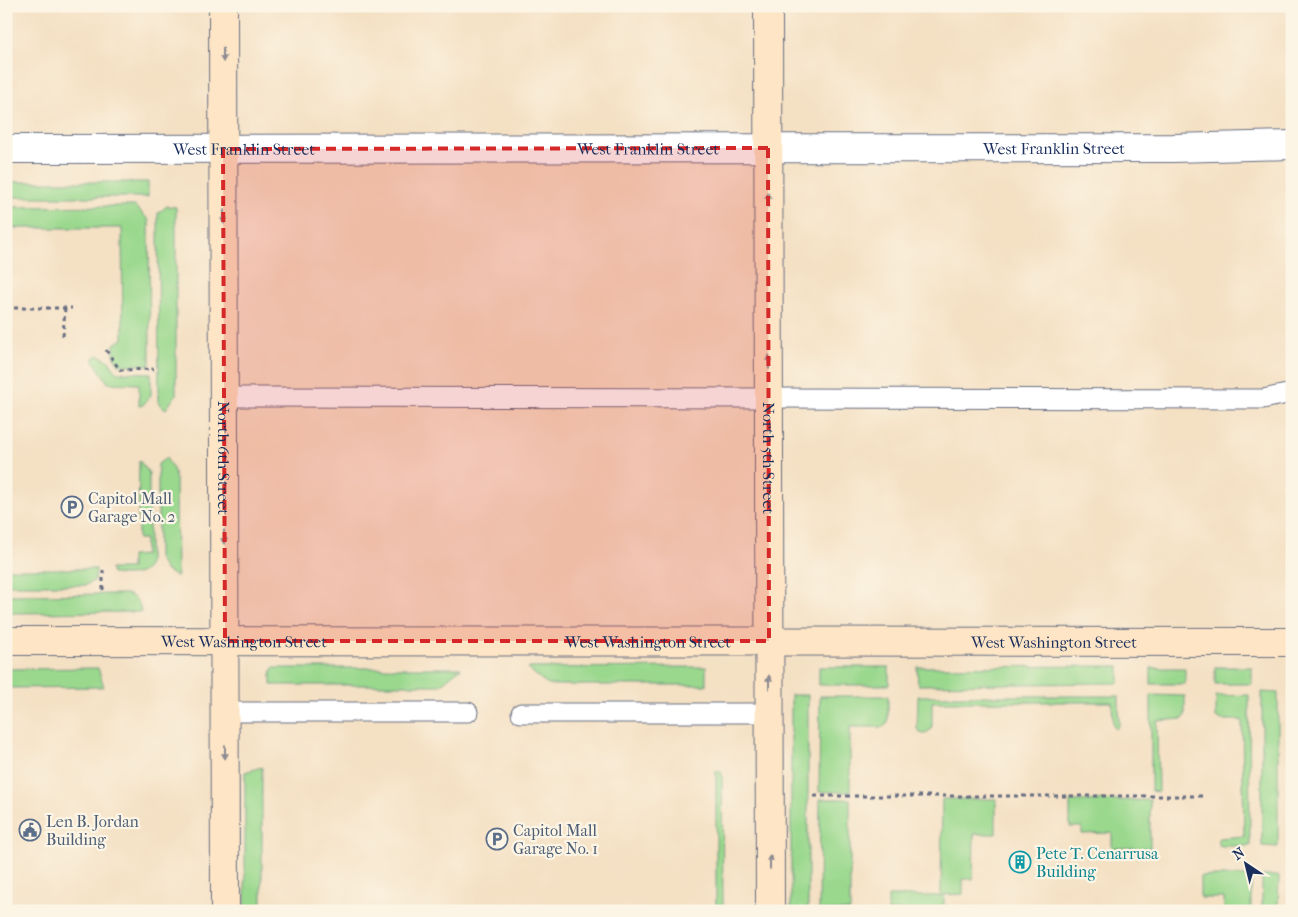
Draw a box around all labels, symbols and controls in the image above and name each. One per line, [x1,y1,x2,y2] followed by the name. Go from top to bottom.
[219,47,227,63] one-way arrow
[576,139,719,159] street label: West Franklin Street
[982,139,1125,158] street label: West Franklin Street
[172,140,315,159] street label: West Franklin Street
[764,191,772,207] one-way arrow
[220,210,228,226] one-way arrow
[765,354,773,370] one-way arrow
[214,401,233,515] street label: North 6th Street
[759,402,778,514] street label: North 5th Street
[88,489,176,526] place label: Capitol Mall Garage No. 2
[60,495,84,519] parking icon: Capitol Mall Garage No. 2
[220,530,228,546] one-way arrow
[160,632,327,651] street label: West Washington Street
[564,632,731,652] street label: West Washington Street
[970,633,1137,652] street label: West Washington Street
[765,674,773,690] one-way arrow
[221,745,229,761] one-way arrow
[46,812,140,849] place label: Len B. Jordan Building
[18,818,42,842] public building icon: Len B. Jordan Building
[513,821,598,858] place label: Capitol Mall Garage No. 1
[485,827,509,851] parking icon: Capitol Mall Garage No. 1
[1220,840,1270,890] north arrow
[1036,844,1159,881] place label: Pete T. Cenarrusa Building
[1230,844,1248,864] text: N
[1008,850,1032,874] building icon: Pete T. Cenarrusa Building
[766,854,774,870] one-way arrow

